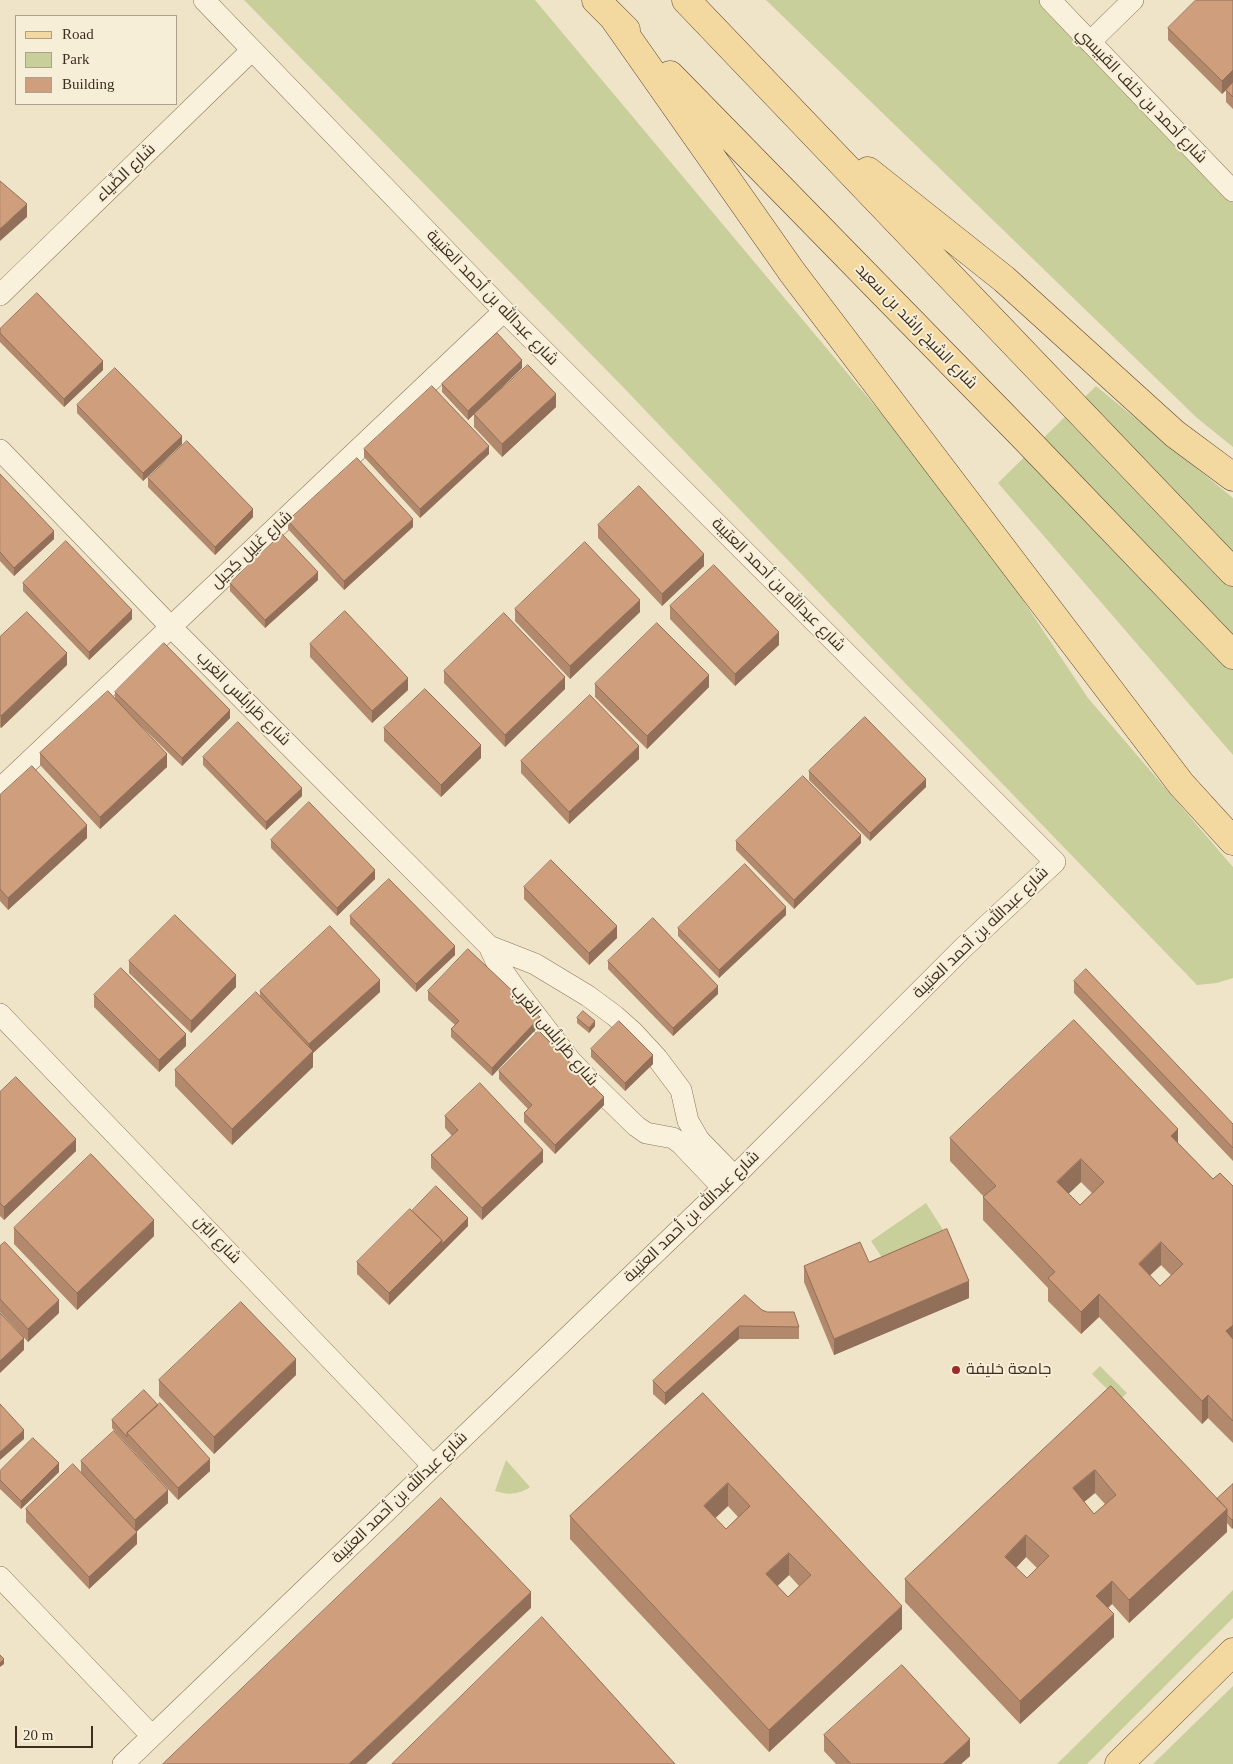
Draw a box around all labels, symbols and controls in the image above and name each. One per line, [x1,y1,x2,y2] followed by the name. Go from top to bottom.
[15,15,178,105] legend
[1071,24,1211,168] street label: شارع أحمد بن خلف القبيسي
[62,26,94,42] text: Road
[62,51,90,67] text: Park
[62,76,115,92] text: Building
[92,140,160,206] street label: شارع الضِّياء
[422,226,562,370] street label: شارع عبدالله بن أحمد العتيبة
[851,260,981,394] street label: شارع الشيخ راشد بن سعيد
[207,507,297,593] street label: شارع غَلِيل كِحِيل
[707,514,849,656] street label: شارع عبدالله بن أحمد العتيبة
[192,648,294,750] street label: شارع طَرابلُس الغرب
[909,863,1053,1003] street label: شارع عبدالله بن أحمد العتيبة
[506,982,602,1090] street label: شارع طَرابلُس الغرب
[620,1147,764,1287] street label: شارع عبدالله بن أحمد العتيبة
[189,1212,245,1268] street label: شارع البُن
[966,1360,1051,1380] place label: جامعة خليفة
[950,1364,962,1376] marker: جامعة خليفة
[328,1428,472,1568] street label: شارع عبدالله بن أحمد العتيبة
[18,1716,95,1748] scale bar
[23,1727,53,1743] text: 20 m

